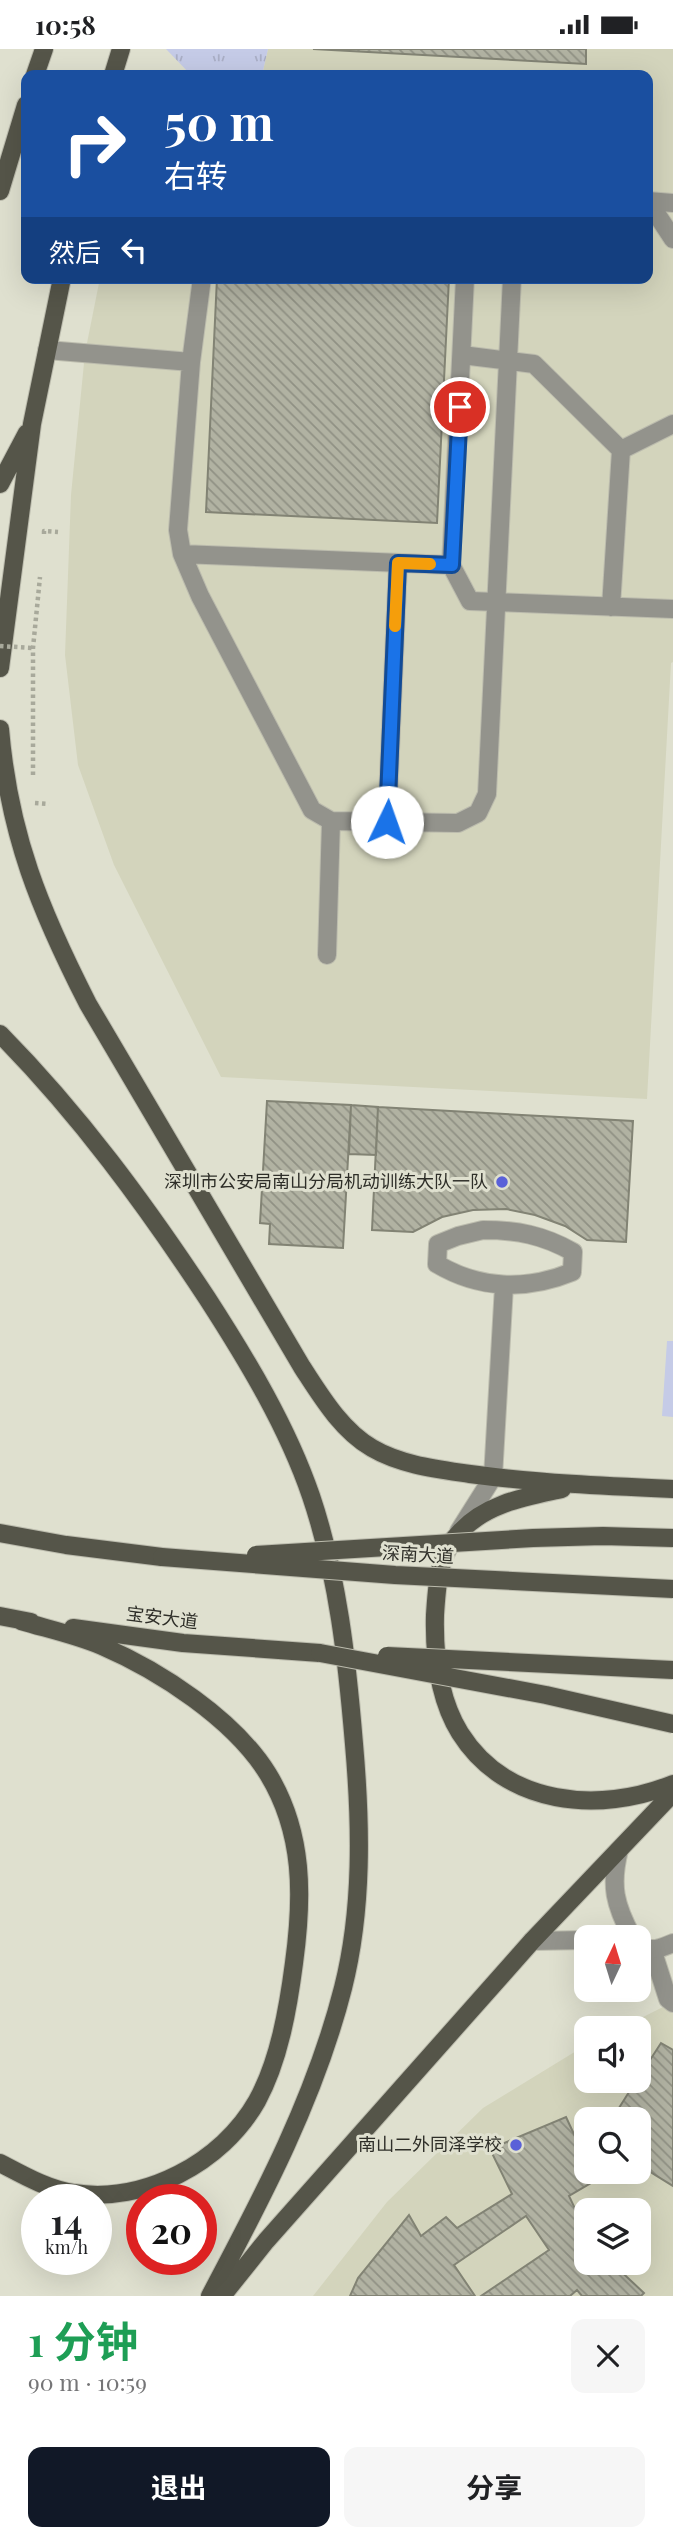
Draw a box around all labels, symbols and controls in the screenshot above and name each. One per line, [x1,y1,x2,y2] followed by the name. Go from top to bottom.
[35,7,96,42] text: 10:58
[164,88,274,153] text: 50 m
[49,98,140,189] icon: right
[164,153,228,196] text: 右转
[115,231,153,269] icon: left
[49,234,101,269] text: 然后
[430,377,490,437] pin
[441,388,479,426] icon: arrive
[350,785,424,859] position arrow
[164,1169,488,1193] place label: 深圳市公安局南山分局机动训练大队一队
[494,1174,510,1190] marker: 深圳市公安局南山分局机动训练大队一队
[381,1540,455,1568] street label: 深南大道
[125,1601,199,1633] street label: 宝安大道
[574,1925,651,2002] north arrow
[574,1925,651,2275] map controls
[574,2016,651,2093] button: sound
[574,2107,651,2184] button: search
[358,2132,502,2156] place label: 南山二外同泽学校
[508,2137,524,2153] marker: 南山二外同泽学校
[126,2184,217,2275] speed limit sign: 20
[51,2197,82,2244] text: 14
[574,2198,651,2275] button: layers
[45,2235,88,2259] text: km/h
[28,2312,138,2368] text: 1 分钟
[571,2319,645,2393] button: close
[28,2366,147,2397] text: 90 m · 10:59
[28,2447,330,2527] button: 退出
[344,2447,645,2527] button: 分享

